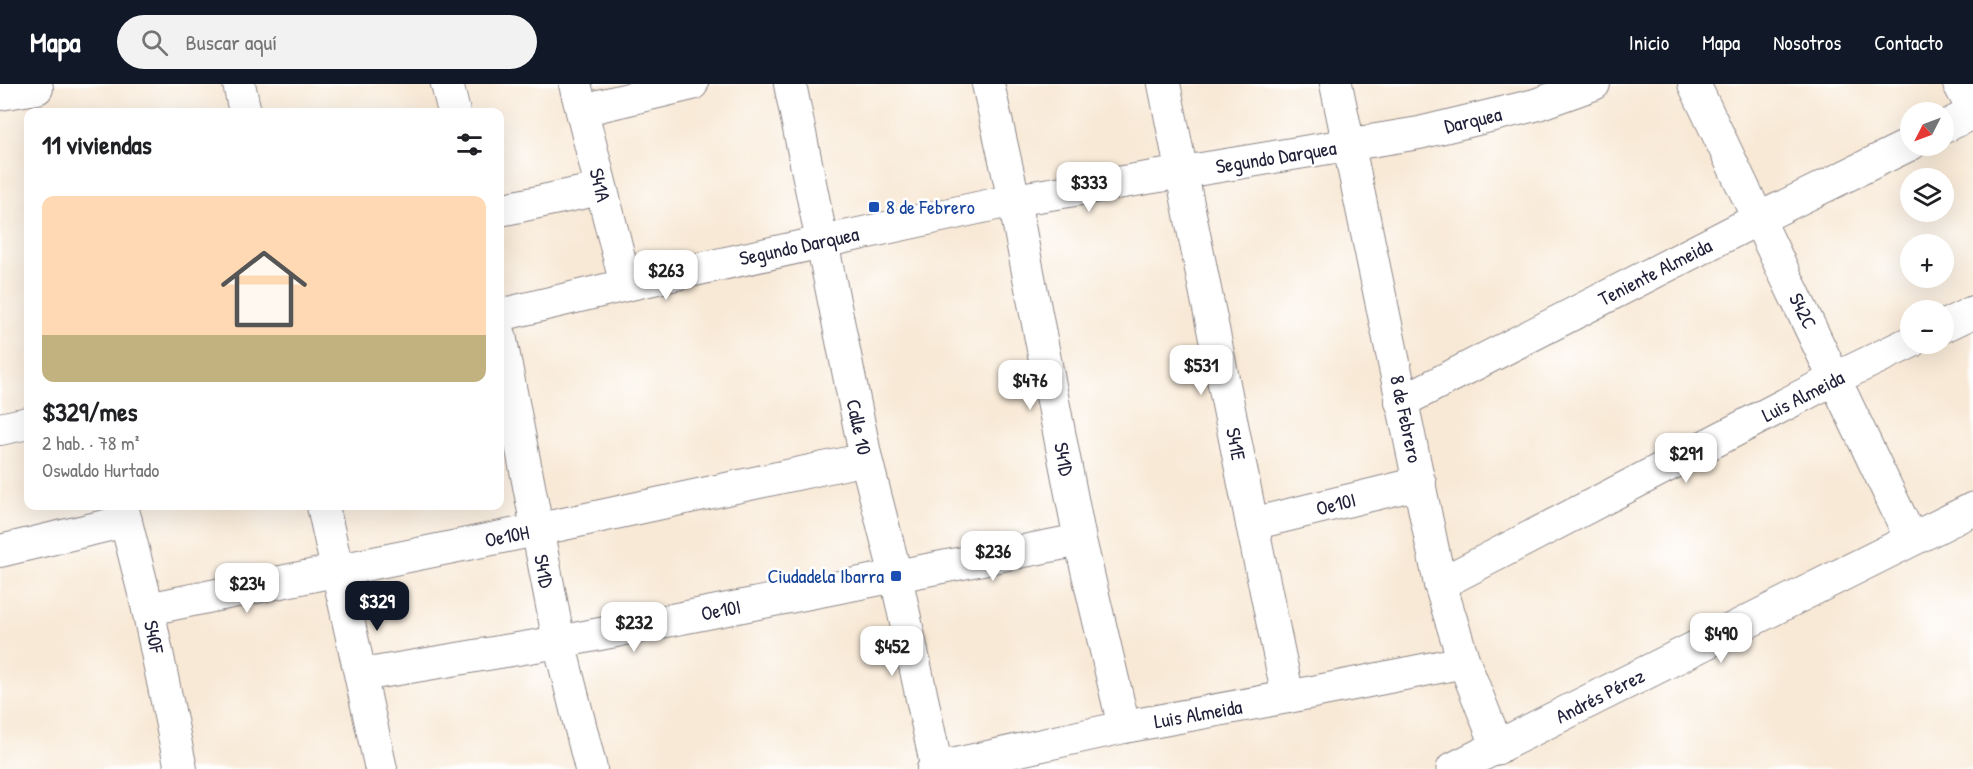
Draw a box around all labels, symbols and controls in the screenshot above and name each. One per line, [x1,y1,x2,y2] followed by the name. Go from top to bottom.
[117,15,537,69] search box
[30,23,81,61] text: Mapa
[138,26,171,59] icon: search
[186,27,277,57] text: Buscar aquí
[1629,28,1669,57] text: Inicio
[1702,28,1740,57] text: Mapa
[1773,28,1841,57] text: Nosotros
[1874,28,1943,57] text: Contacto
[1442,100,1504,139] street label: Darquea
[1900,102,1954,156] north arrow
[1900,102,1954,354] map controls
[42,127,152,162] text: 11 viviendas
[453,128,486,161] icon: filters
[1214,134,1338,179] street label: Segundo Darquea
[1053,162,1125,213] pin: $333
[583,165,618,205] street label: S41A
[1070,168,1108,195] text: $333
[1900,168,1954,222] button: layers
[886,193,975,220] place label: 8 de Febrero
[867,200,881,214] marker: 8 de Febrero
[737,220,861,271] street label: Segundo Darquea
[1593,231,1716,312] street label: Teniente Almeida
[1900,234,1954,288] button: +
[210,235,318,343] icon: home
[630,250,702,301] pin: $263
[648,256,684,283] text: $263
[1783,288,1824,333] street label: S42C
[1900,300,1954,354] button: −
[1165,345,1237,396] pin: $531
[1184,351,1218,378] text: $531
[994,360,1066,411] pin: $476
[1757,363,1849,428] street label: Luis Almeida
[1012,366,1048,393] text: $476
[1384,373,1429,465] street label: 8 de Febrero
[42,394,138,429] text: $329/mes
[840,397,879,457] street label: Calle 10
[1220,425,1253,463] street label: S41E
[42,429,139,456] text: 2 hab. · 78 m²
[1650,433,1722,484] pin: $291
[1669,439,1703,466] text: $291
[1048,440,1081,478] street label: S41D
[42,456,159,483] text: Oswaldo Hurtado
[1313,486,1359,521] street label: Oe10I
[482,518,531,553] street label: Oe10H
[957,531,1029,582] pin: $236
[975,537,1011,564] text: $236
[528,552,561,590] street label: S41D
[767,562,884,589] place label: Ciudadela Ibarra
[211,563,283,614] pin: $234
[229,569,265,596] text: $234
[889,569,903,583] marker: Ciudadela Ibarra
[341,581,413,632] pin: $329
[359,587,395,614] text: $329
[699,592,743,627] street label: Oe10I
[598,602,670,653] pin: $232
[615,608,653,635] text: $232
[1685,613,1757,664] pin: $490
[138,618,171,656] street label: S40F
[1704,619,1738,646] text: $490
[856,626,928,677] pin: $452
[874,632,910,659] text: $452
[1551,661,1649,729] street label: Andrés Pérez
[1152,692,1244,735] street label: Luis Almeida

